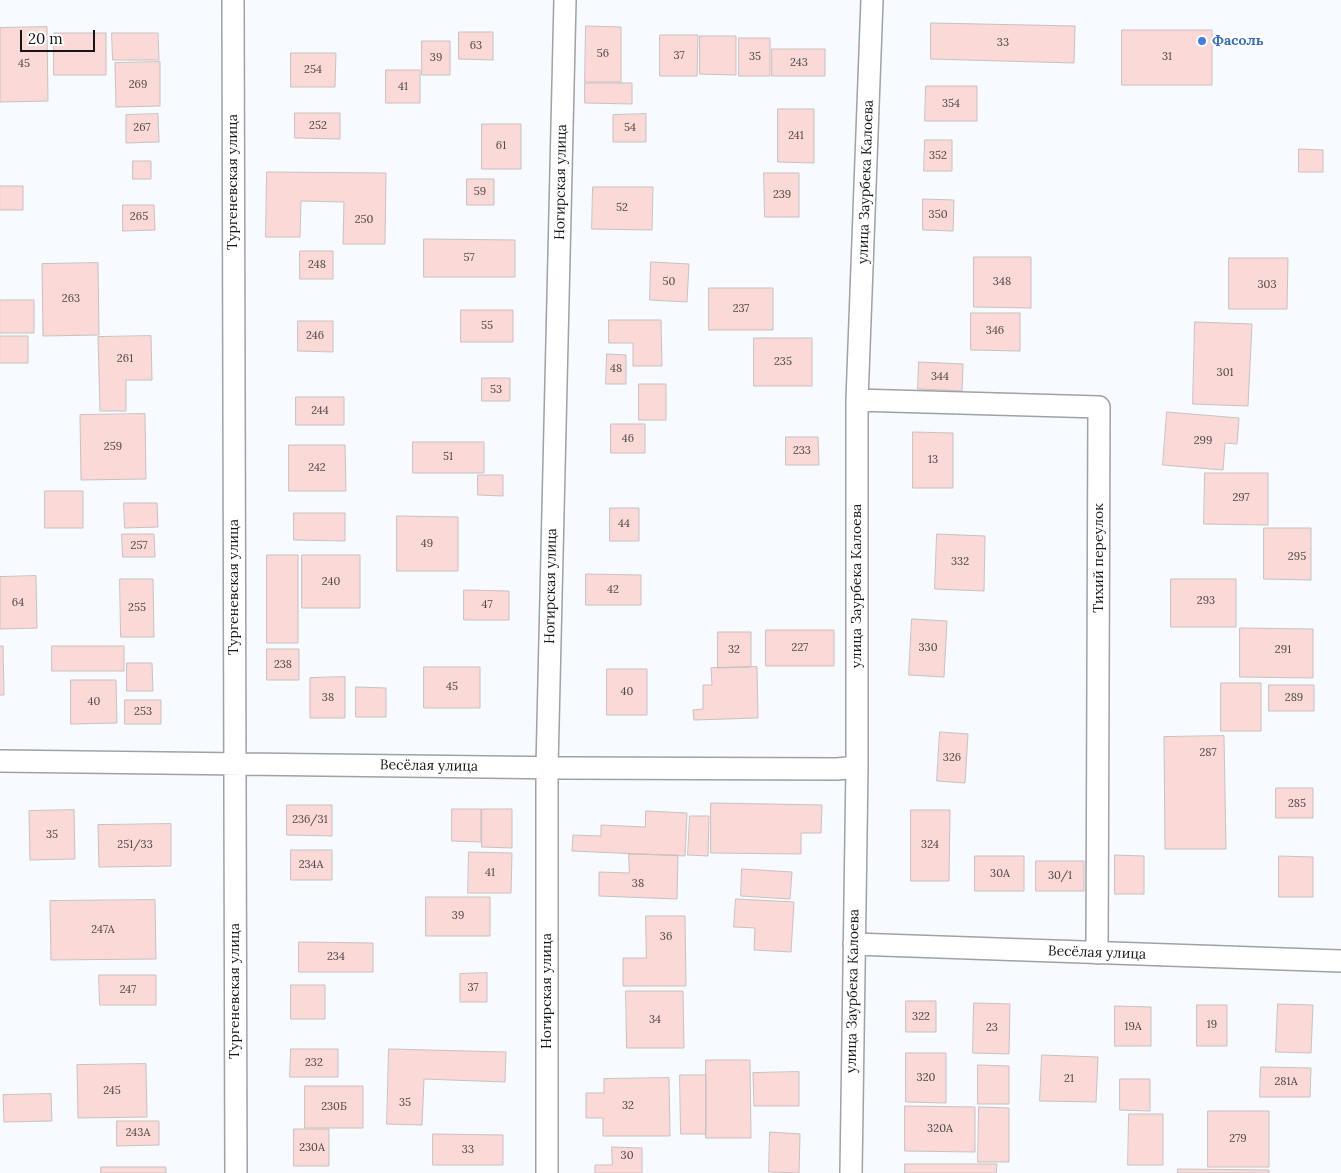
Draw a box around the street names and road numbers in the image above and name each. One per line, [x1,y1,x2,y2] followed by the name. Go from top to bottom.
[855,100,877,264] street label: улица Заурбека Калоева
[225,114,241,250] street label: Тургеневская улица
[552,124,570,240] street label: Ногирская улица
[1091,503,1107,613] street label: Тихий переулок
[849,504,865,668] street label: улица Заурбека Калоева
[226,519,242,655] street label: Тургеневская улица
[542,528,560,644] street label: Ногирская улица
[380,757,478,775] street label: Весёлая улица
[843,909,863,1073] street label: улица Заурбека Калоева
[227,923,243,1059] street label: Тургеневская улица
[539,933,555,1049] street label: Ногирская улица
[1048,943,1146,963] street label: Весёлая улица

